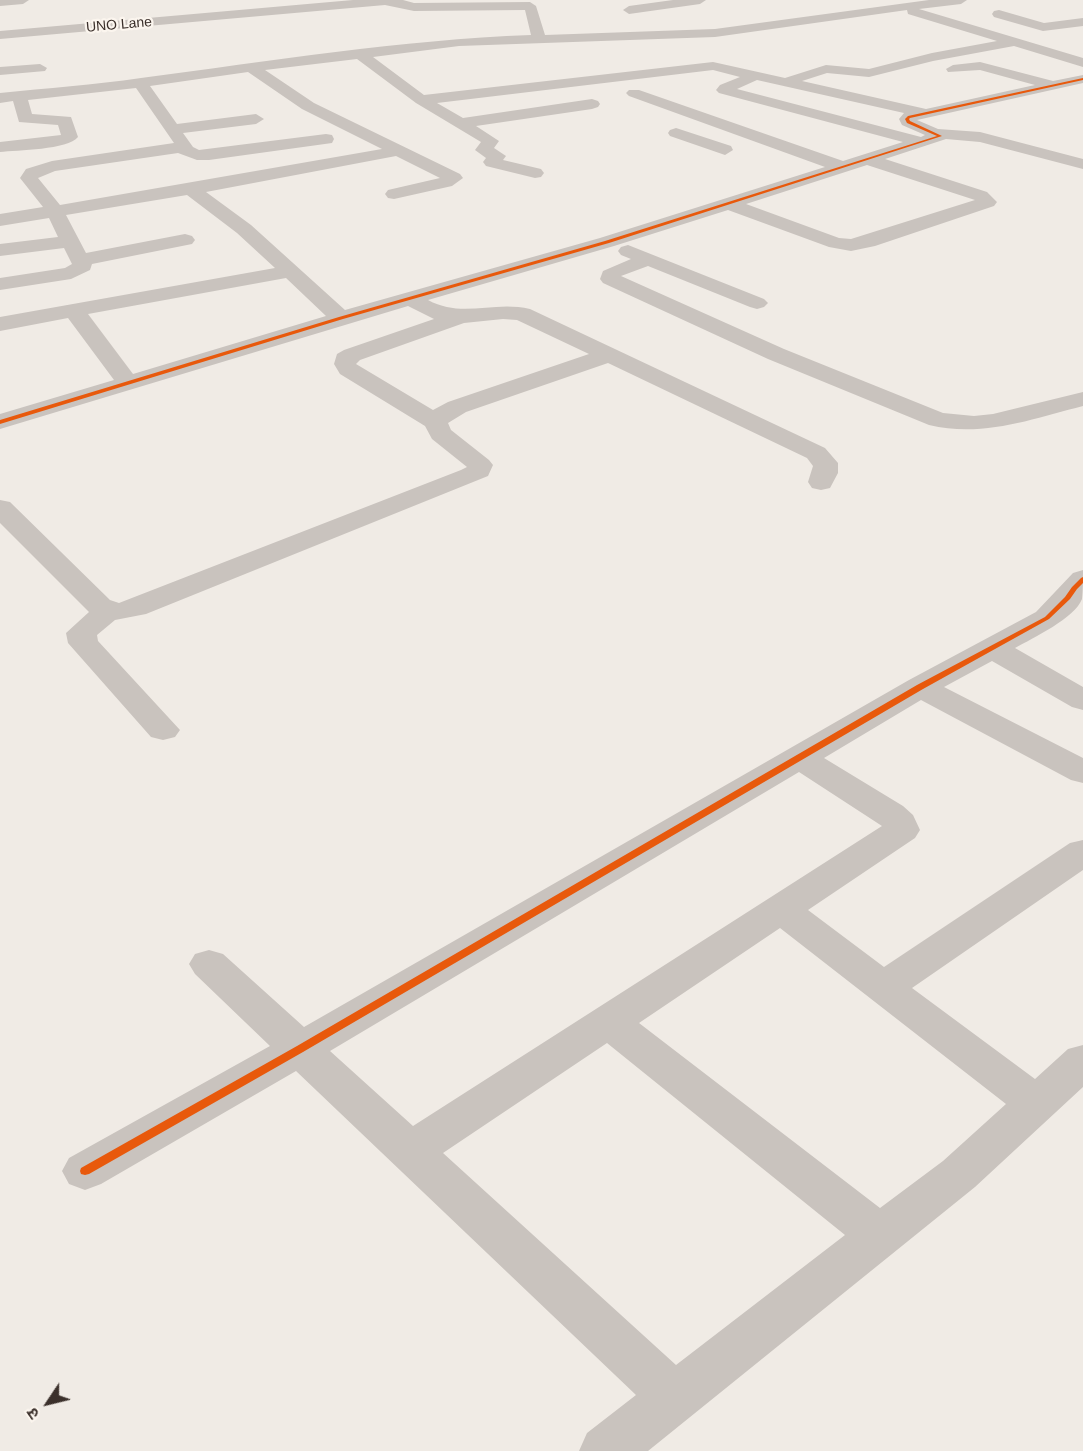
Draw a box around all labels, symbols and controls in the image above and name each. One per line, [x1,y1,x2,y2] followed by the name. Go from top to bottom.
[85,14,153,36] street label: UNO Lane
[18,1373,78,1433] north arrow
[23,1405,42,1422] text: उ

